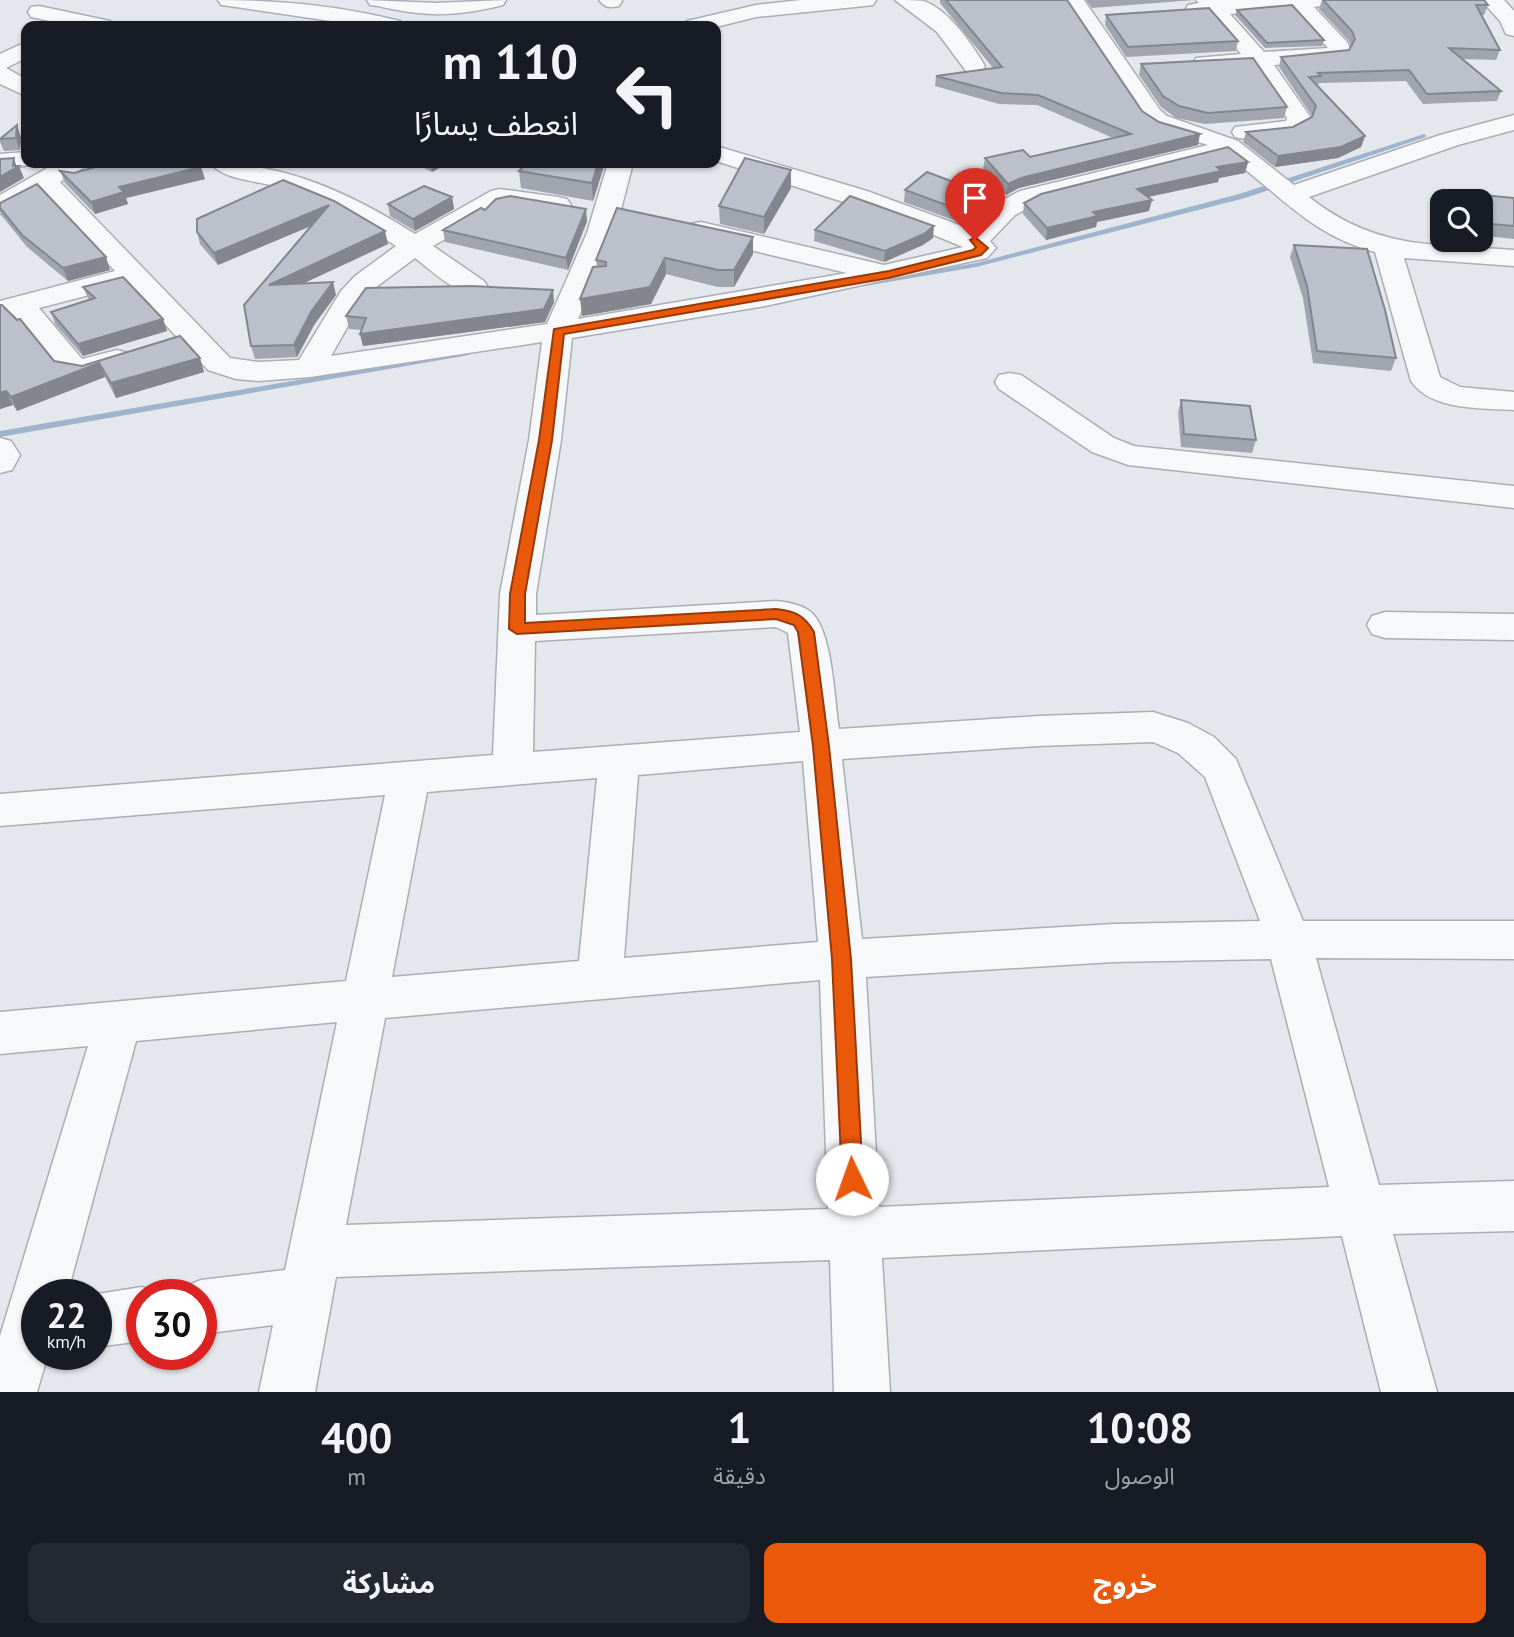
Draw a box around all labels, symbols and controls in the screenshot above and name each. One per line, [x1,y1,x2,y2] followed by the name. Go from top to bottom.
[443,29,578,93] text: 110 m
[602,49,693,140] icon: left
[414,102,578,144] text: انعطف يسارًا
[945,168,1005,240] pin
[956,179,994,217] icon: arrive
[1430,189,1493,252] map controls
[1430,189,1493,252] button: search
[815,1142,889,1216] position arrow
[126,1279,217,1370] speed limit sign: 30
[47,1292,86,1338] text: 22
[47,1330,86,1353] text: km/h
[728,1400,751,1455] text: 1
[1087,1400,1193,1455] text: 10:08
[321,1410,392,1465] text: 400
[713,1461,766,1490] text: دقيقة
[1105,1461,1175,1490] text: الوصول
[347,1462,366,1491] text: m
[28,1543,750,1623] button: مشاركة
[764,1543,1486,1623] button: خروج

